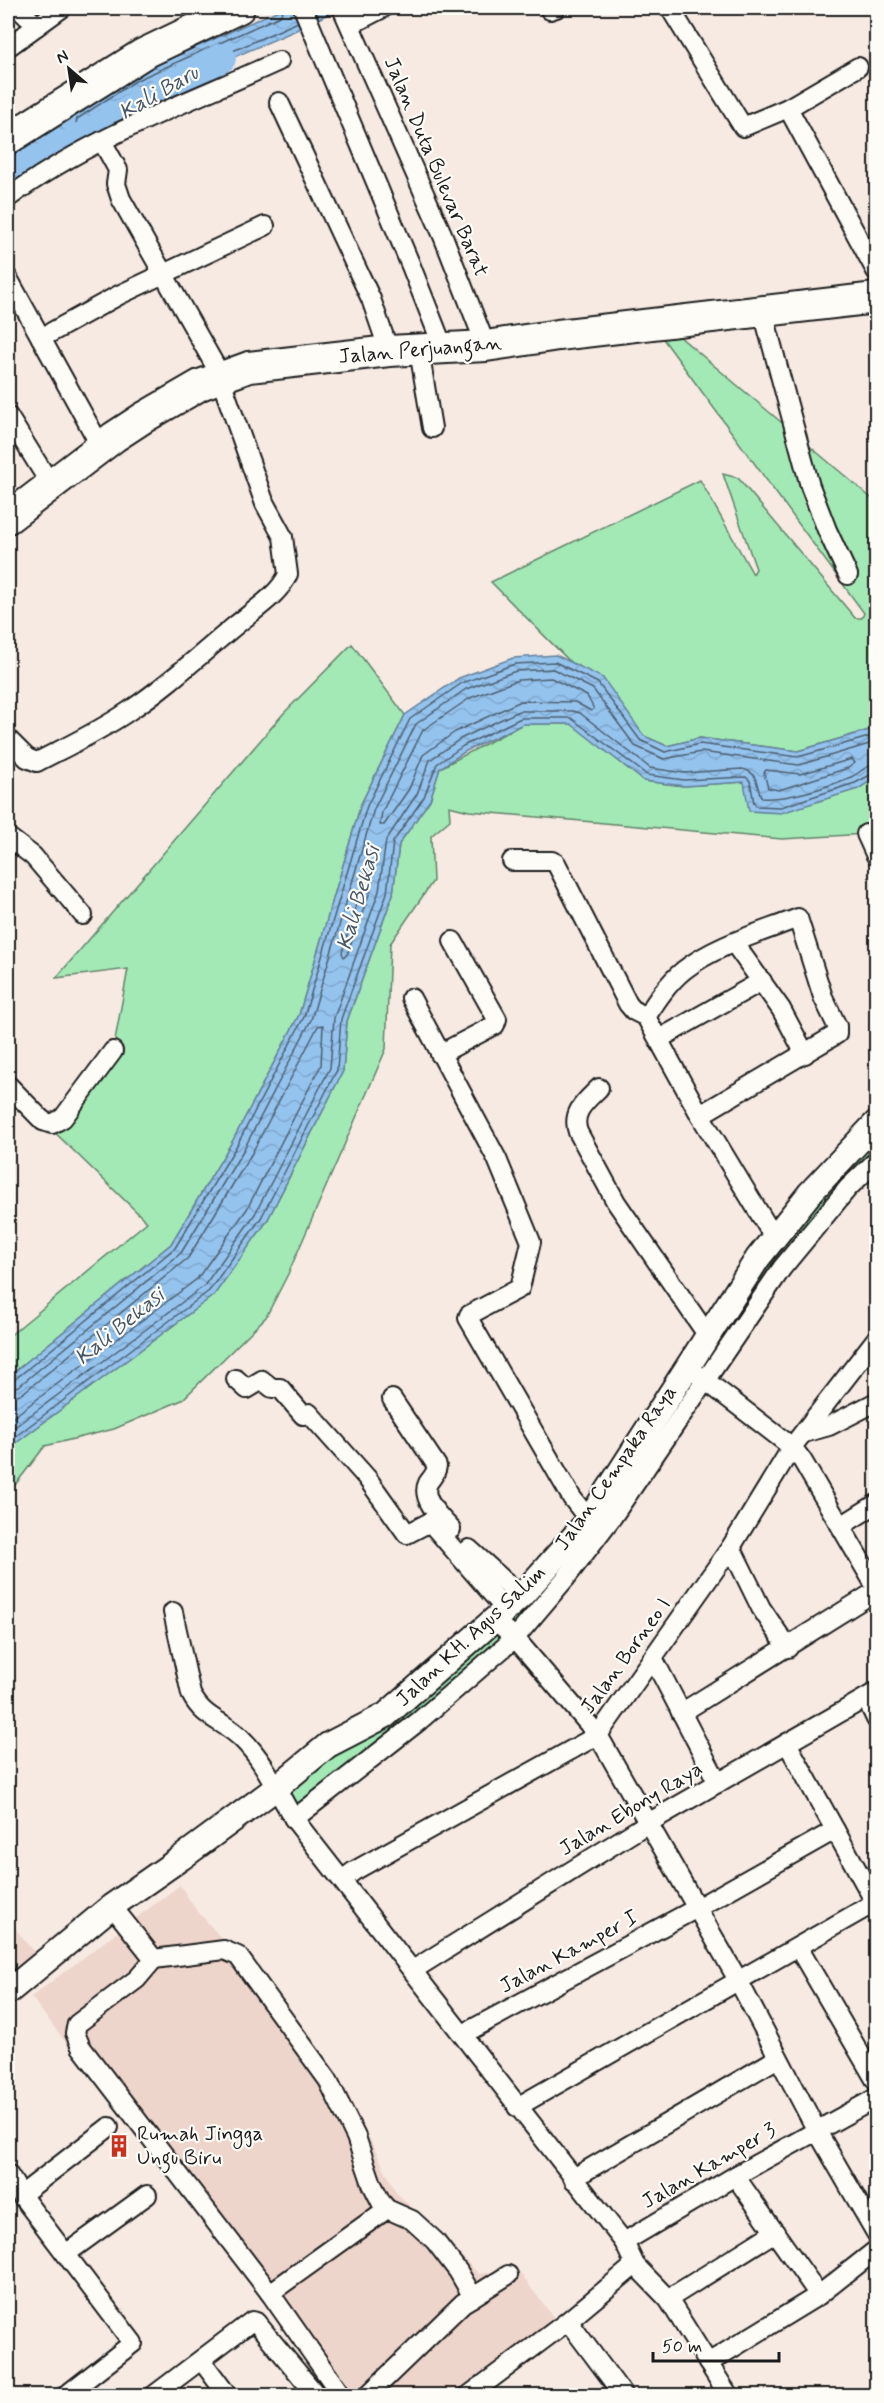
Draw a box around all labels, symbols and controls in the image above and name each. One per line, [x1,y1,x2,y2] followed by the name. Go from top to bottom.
[39,39,99,99] north arrow
[53,45,72,69] text: N
[377,53,495,281] street label: Jalan Duta Bulevar Barat
[114,58,205,127] water label: Kali Baru
[337,329,504,373] street label: Jalan Perjuangan
[331,840,388,953] water label: Kali Bekasi
[70,1281,173,1372] water label: Kali Bekasi
[548,1380,684,1556] street label: Jalan Cempaka Raya
[390,1559,552,1713] street label: Jalan KH. Agus Salim
[574,1592,678,1720] street label: Jalan Borneo I
[554,1755,708,1863] street label: Jalan Ebony Raya
[495,1904,643,2000] street label: Jalan Kamper I
[637,2116,782,2216] street label: Jalan Kamper 3
[137,2120,263,2174] place label: Rumah Jingga Ungu Biru
[106,2133,132,2159] building icon: Rumah Jingga Ungu Biru
[653,2325,779,2363] scale bar
[662,2335,702,2359] text: 50 m

